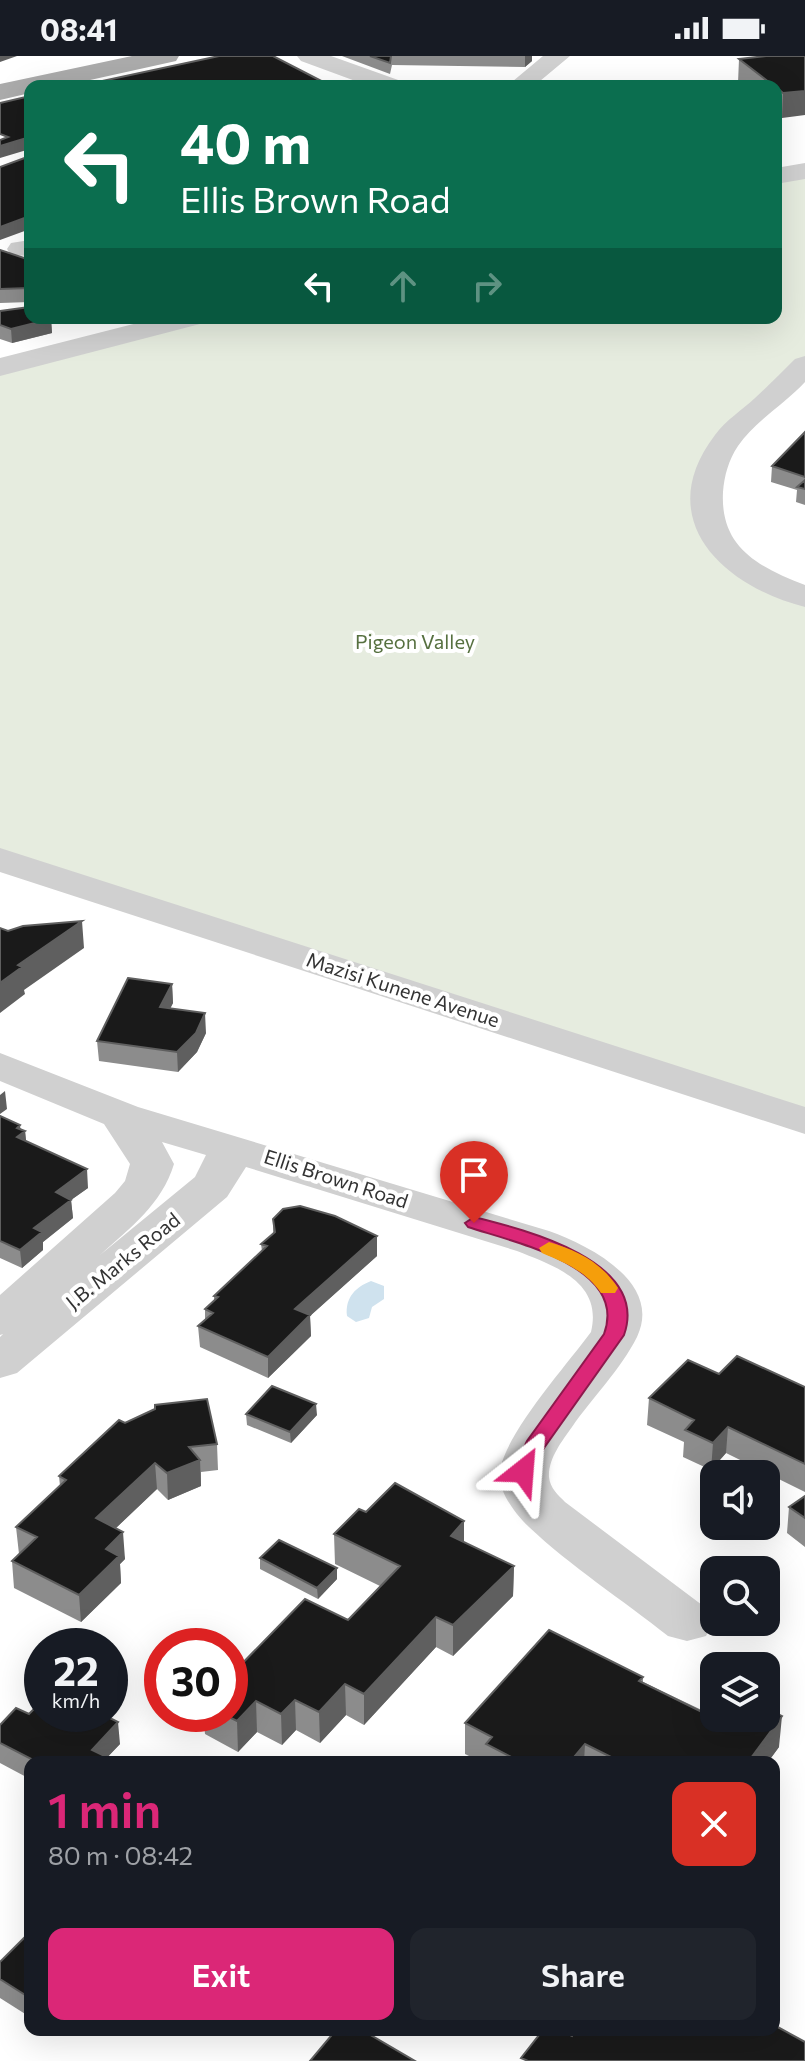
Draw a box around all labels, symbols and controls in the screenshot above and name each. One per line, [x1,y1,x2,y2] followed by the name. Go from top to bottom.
[40,10,118,47] text: 08:41
[180,107,311,176] text: 40 m
[48,112,152,216] icon: left
[180,176,450,220] text: Ellis Brown Road
[297,264,341,308] icon: left
[381,264,425,308] icon: ahead
[465,264,509,308] icon: right
[355,629,475,653] park label: Pigeon Valley
[304,947,503,1032] street label: Mazisi Kunene Avenue
[440,1141,508,1223] pin
[261,1143,411,1213] street label: Ellis Brown Road
[452,1153,496,1197] icon: arrive
[60,1207,184,1314] street label: J.B. Marks Road
[481,1429,565,1513] position arrow
[700,1460,780,1732] map controls
[700,1460,780,1540] button: sound
[700,1556,780,1636] button: search
[144,1628,248,1732] speed limit sign: 30
[53,1645,99,1694] text: 22
[700,1652,780,1732] button: layers
[52,1688,100,1712] text: km/h
[48,1779,161,1838] text: 1 min
[672,1782,756,1866] button: close
[48,1839,193,1870] text: 80 m · 08:42
[48,1928,394,2020] button: Exit
[410,1928,756,2020] button: Share

